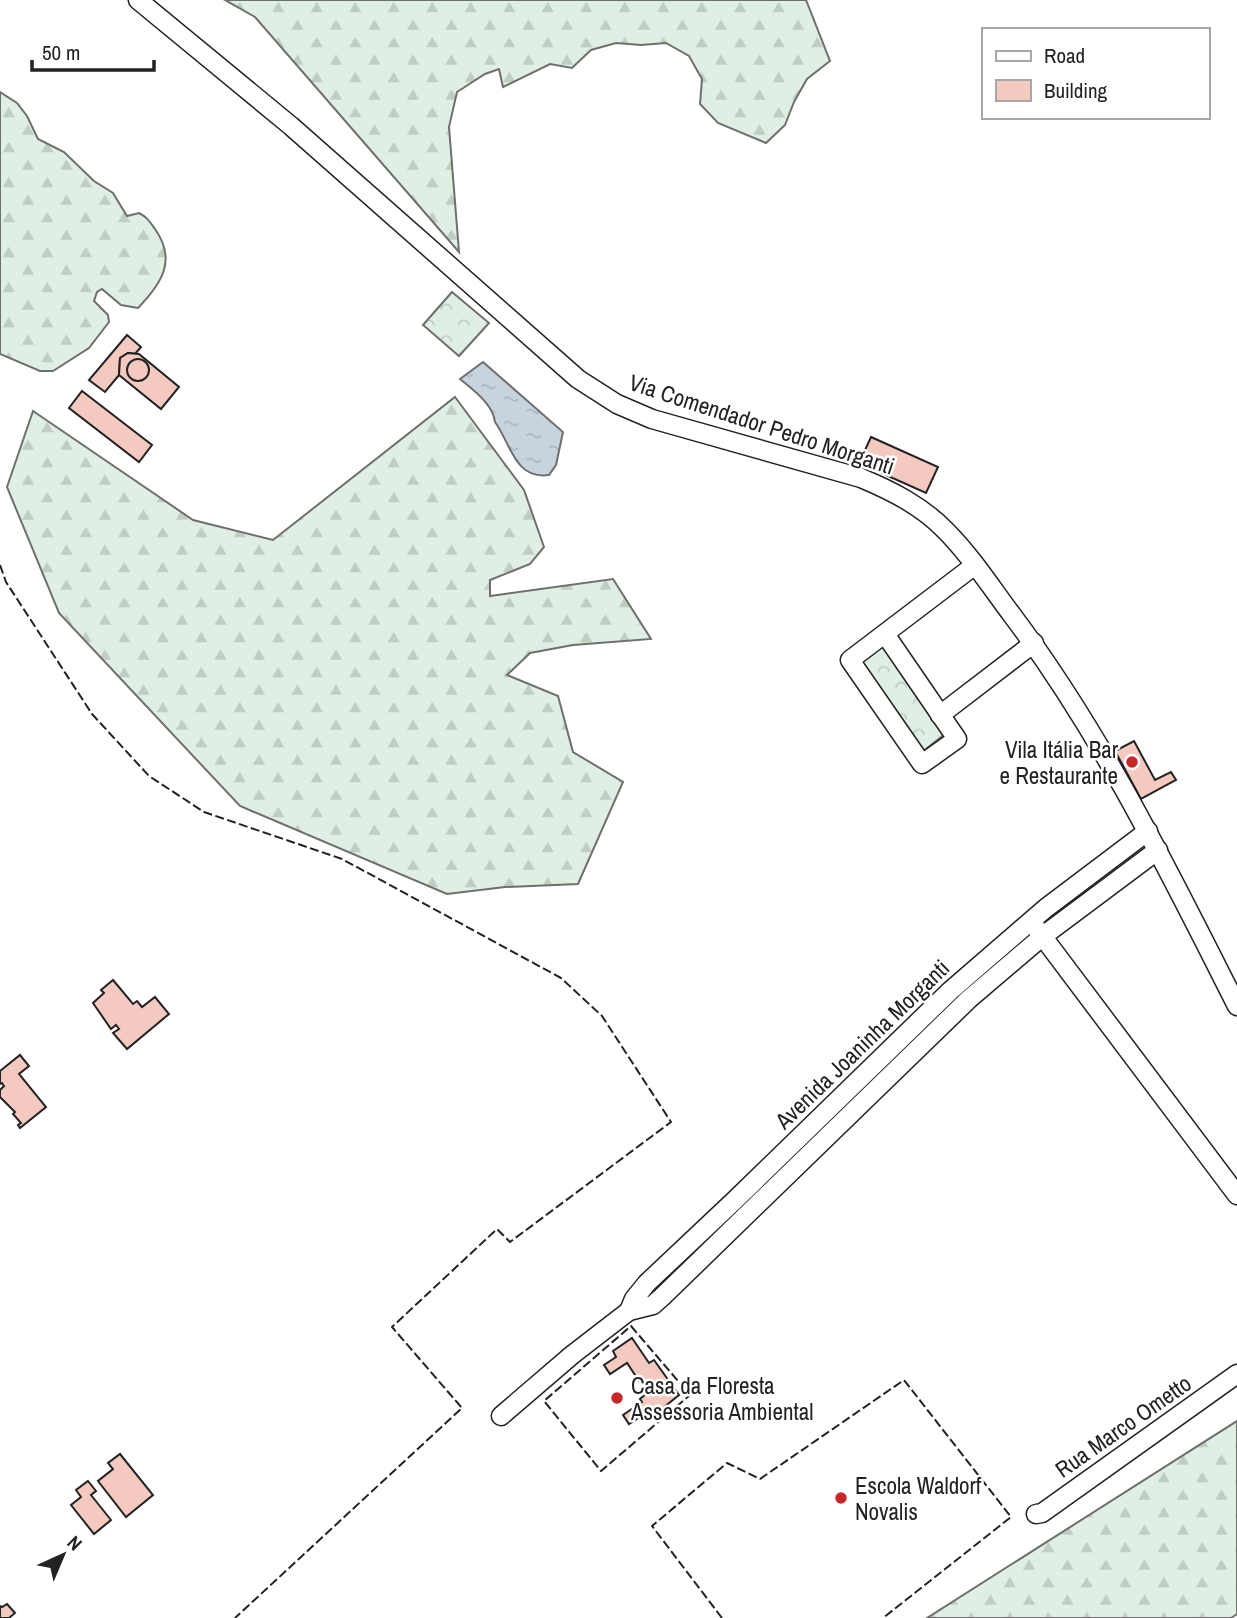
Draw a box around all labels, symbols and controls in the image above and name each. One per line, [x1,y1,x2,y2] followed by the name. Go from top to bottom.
[32,28,154,72] scale bar
[982,28,1209,119] legend
[42,38,80,67] text: 50 m
[1044,41,1085,70] text: Road
[1044,76,1108,105] text: Building
[625,366,899,482] street label: Via Comendador Pedro Morganti
[1000,734,1119,791] place label: Vila Itália Bar e Restaurante
[1124,754,1140,770] marker: Vila Itália Bar e Restaurante
[767,952,956,1136] street label: Avenida Joaninha Morganti
[1049,1368,1197,1484] street label: Rua Marco Ometto
[630,1370,813,1427] place label: Casa da Floresta Assessoria Ambiental
[609,1390,625,1406] marker: Casa da Floresta Assessoria Ambiental
[855,1470,982,1527] place label: Escola Waldorf Novalis
[833,1490,849,1506] marker: Escola Waldorf Novalis
[28,1520,98,1590] north arrow
[62,1530,88,1556] text: N

